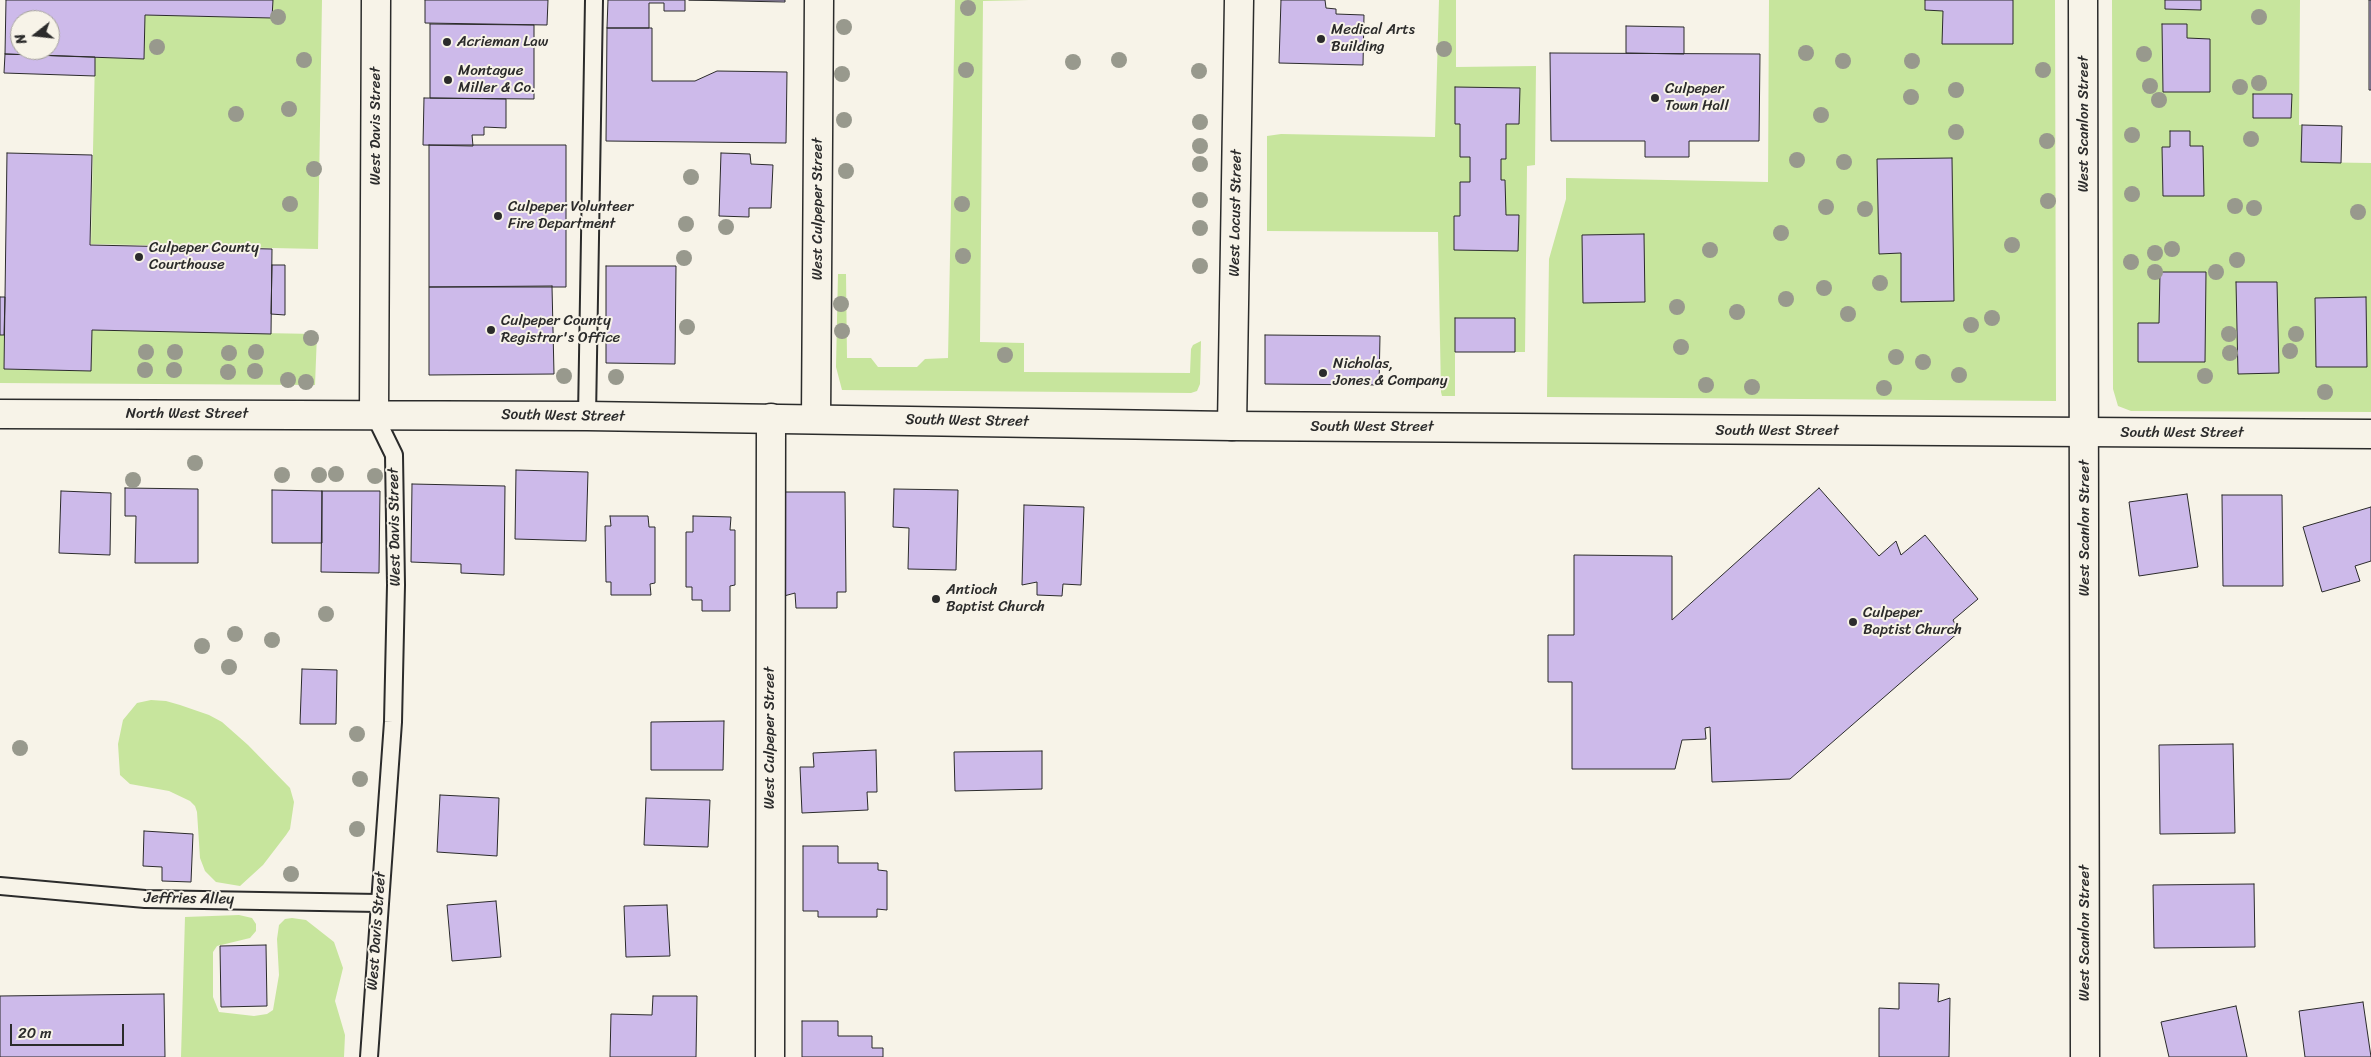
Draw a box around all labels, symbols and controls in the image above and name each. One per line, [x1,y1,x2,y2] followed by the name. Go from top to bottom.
[10,10,60,60] north arrow
[1331,21,1415,56] place label: Medical Arts Building
[8,31,34,47] text: N
[457,33,548,51] place label: Acrieman Law
[1315,33,1327,45] marker: Medical Arts Building
[441,36,453,48] marker: Acrieman Law
[2075,56,2093,192] street label: West Scanlon Street
[458,62,536,97] place label: Montague Miller & Co.
[367,67,385,185] street label: West Davis Street
[442,74,454,86] marker: Montague Miller & Co.
[1665,80,1729,115] place label: Culpeper Town Hall
[1649,92,1661,104] marker: Culpeper Town Hall
[809,138,827,280] street label: West Culpeper Street
[1226,149,1246,277] street label: West Locust Street
[508,198,633,233] place label: Culpeper Volunteer Fire Department
[492,210,504,222] marker: Culpeper Volunteer Fire Department
[149,239,259,274] place label: Culpeper County Courthouse
[133,251,145,263] marker: Culpeper County Courthouse
[501,312,620,347] place label: Culpeper County Registrar's Office
[485,324,497,336] marker: Culpeper County Registrar's Office
[1333,355,1448,390] place label: Nicholas, Jones & Company
[1317,367,1329,379] marker: Nicholas, Jones & Company
[126,405,248,423] street label: North West Street
[501,406,625,426] street label: South West Street
[905,411,1029,431] street label: South West Street
[1310,418,1434,436] street label: South West Street
[1715,422,1839,440] street label: South West Street
[2120,424,2244,442] street label: South West Street
[2076,460,2094,596] street label: West Scanlon Street
[385,468,405,586] street label: West Davis Street
[946,581,1045,616] place label: Antioch Baptist Church
[930,593,942,605] marker: Antioch Baptist Church
[1863,604,1962,639] place label: Culpeper Baptist Church
[1847,616,1859,628] marker: Culpeper Baptist Church
[761,667,779,809] street label: West Culpeper Street
[2076,865,2094,1001] street label: West Scanlon Street
[364,871,390,991] street label: West Davis Street
[144,889,234,909] street label: Jeffries Alley
[12,1014,126,1046] scale bar
[18,1020,52,1046] text: 20 m

